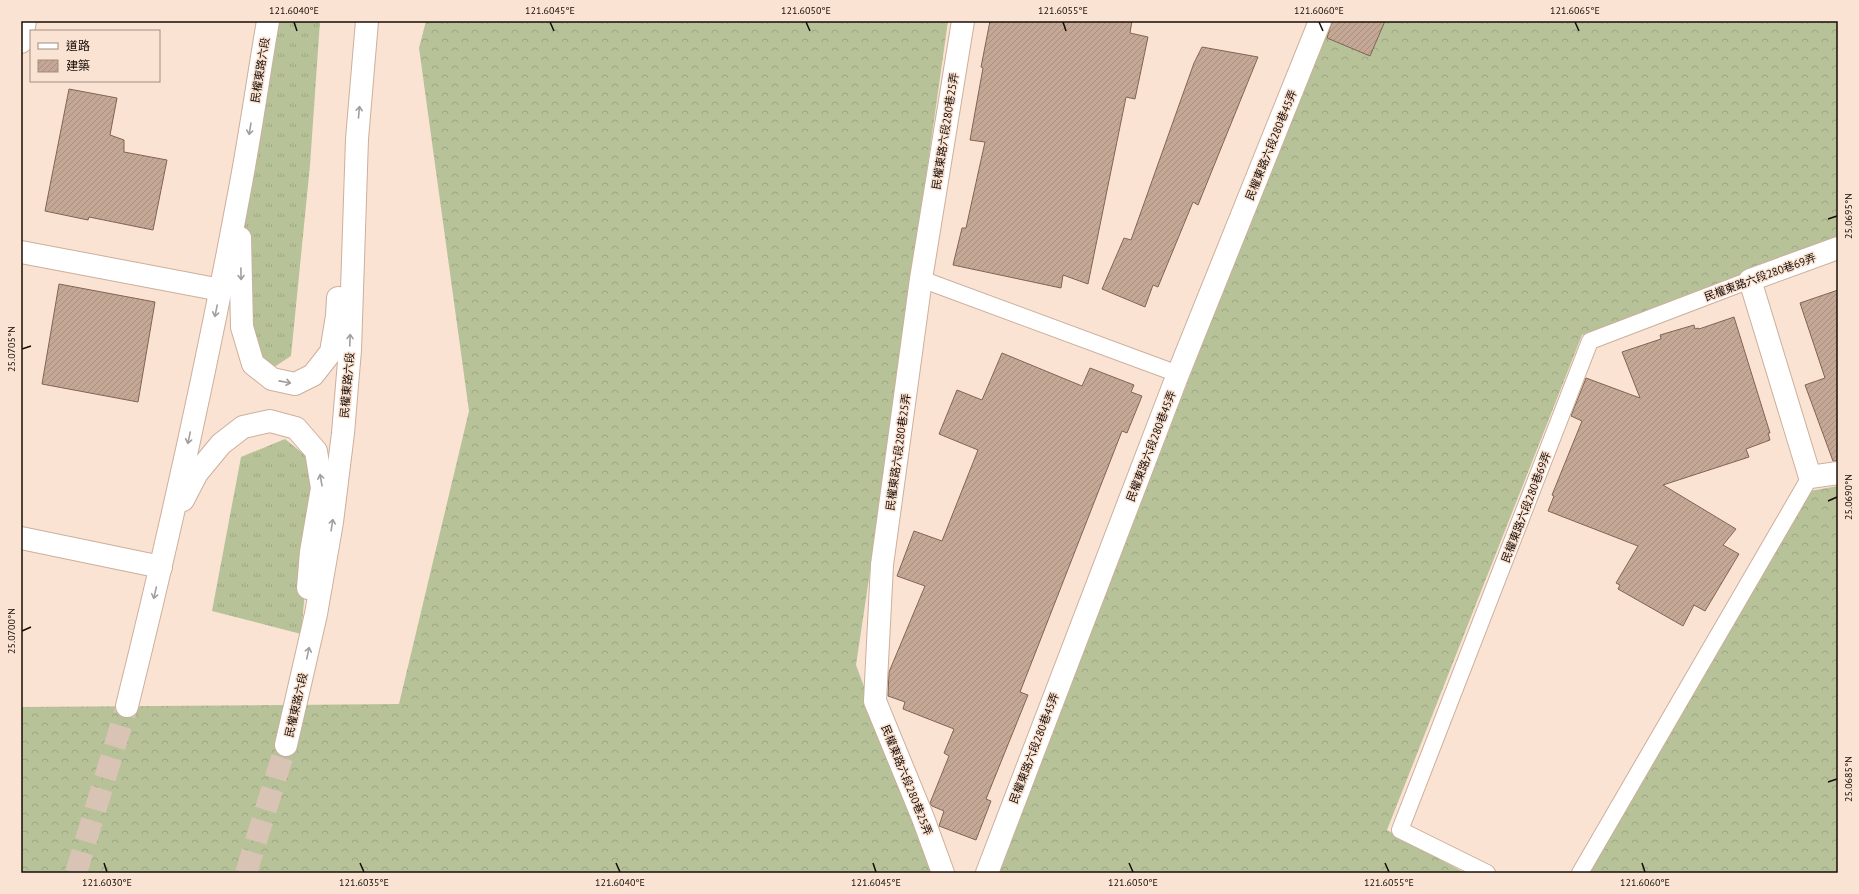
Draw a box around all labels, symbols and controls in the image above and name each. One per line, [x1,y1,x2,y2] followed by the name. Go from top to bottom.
[269,4,319,17] text: 121.6040°E
[525,4,575,17] text: 121.6045°E
[781,4,831,17] text: 121.6050°E
[1038,4,1088,17] text: 121.6055°E
[1294,4,1344,17] text: 121.6060°E
[1550,4,1600,17] text: 121.6065°E
[30,30,160,82] legend
[248,36,272,104] street label: 民權東路六段
[66,38,90,53] text: 道路
[66,58,90,73] text: 建築
[929,72,961,190] street label: 民權東路六段280巷25弄
[1242,88,1300,202] street label: 民權東路六段280巷45弄
[356,106,363,119] one-way arrow
[246,122,254,135] one-way arrow
[1842,193,1855,239] text: 25.0695°N
[1702,250,1818,304] street label: 民權東路六段280巷69弄
[237,267,245,280] one-way arrow
[212,305,220,318] one-way arrow
[5,326,18,372] text: 25.0705°N
[346,334,354,347] one-way arrow
[337,352,357,418] street label: 民權東路六段
[278,378,291,386] one-way arrow
[1123,388,1179,504] street label: 民權東路六段280巷45弄
[883,393,913,511] street label: 民權東路六段280巷25弄
[184,432,192,445] one-way arrow
[1498,449,1554,565] street label: 民權東路六段280巷69弄
[317,474,325,487] one-way arrow
[1842,474,1855,520] text: 25.0690°N
[328,519,336,532] one-way arrow
[150,586,158,599] one-way arrow
[5,608,18,654] text: 25.0700°N
[304,646,312,659] one-way arrow
[282,671,310,739] street label: 民權東路六段
[1006,690,1062,806] street label: 民權東路六段280巷45弄
[878,723,936,837] street label: 民權東路六段280巷25弄
[1842,756,1855,802] text: 25.0685°N
[82,876,132,889] text: 121.6030°E
[339,876,389,889] text: 121.6035°E
[595,876,645,889] text: 121.6040°E
[851,876,901,889] text: 121.6045°E
[1108,876,1158,889] text: 121.6050°E
[1364,876,1414,889] text: 121.6055°E
[1620,876,1670,889] text: 121.6060°E

